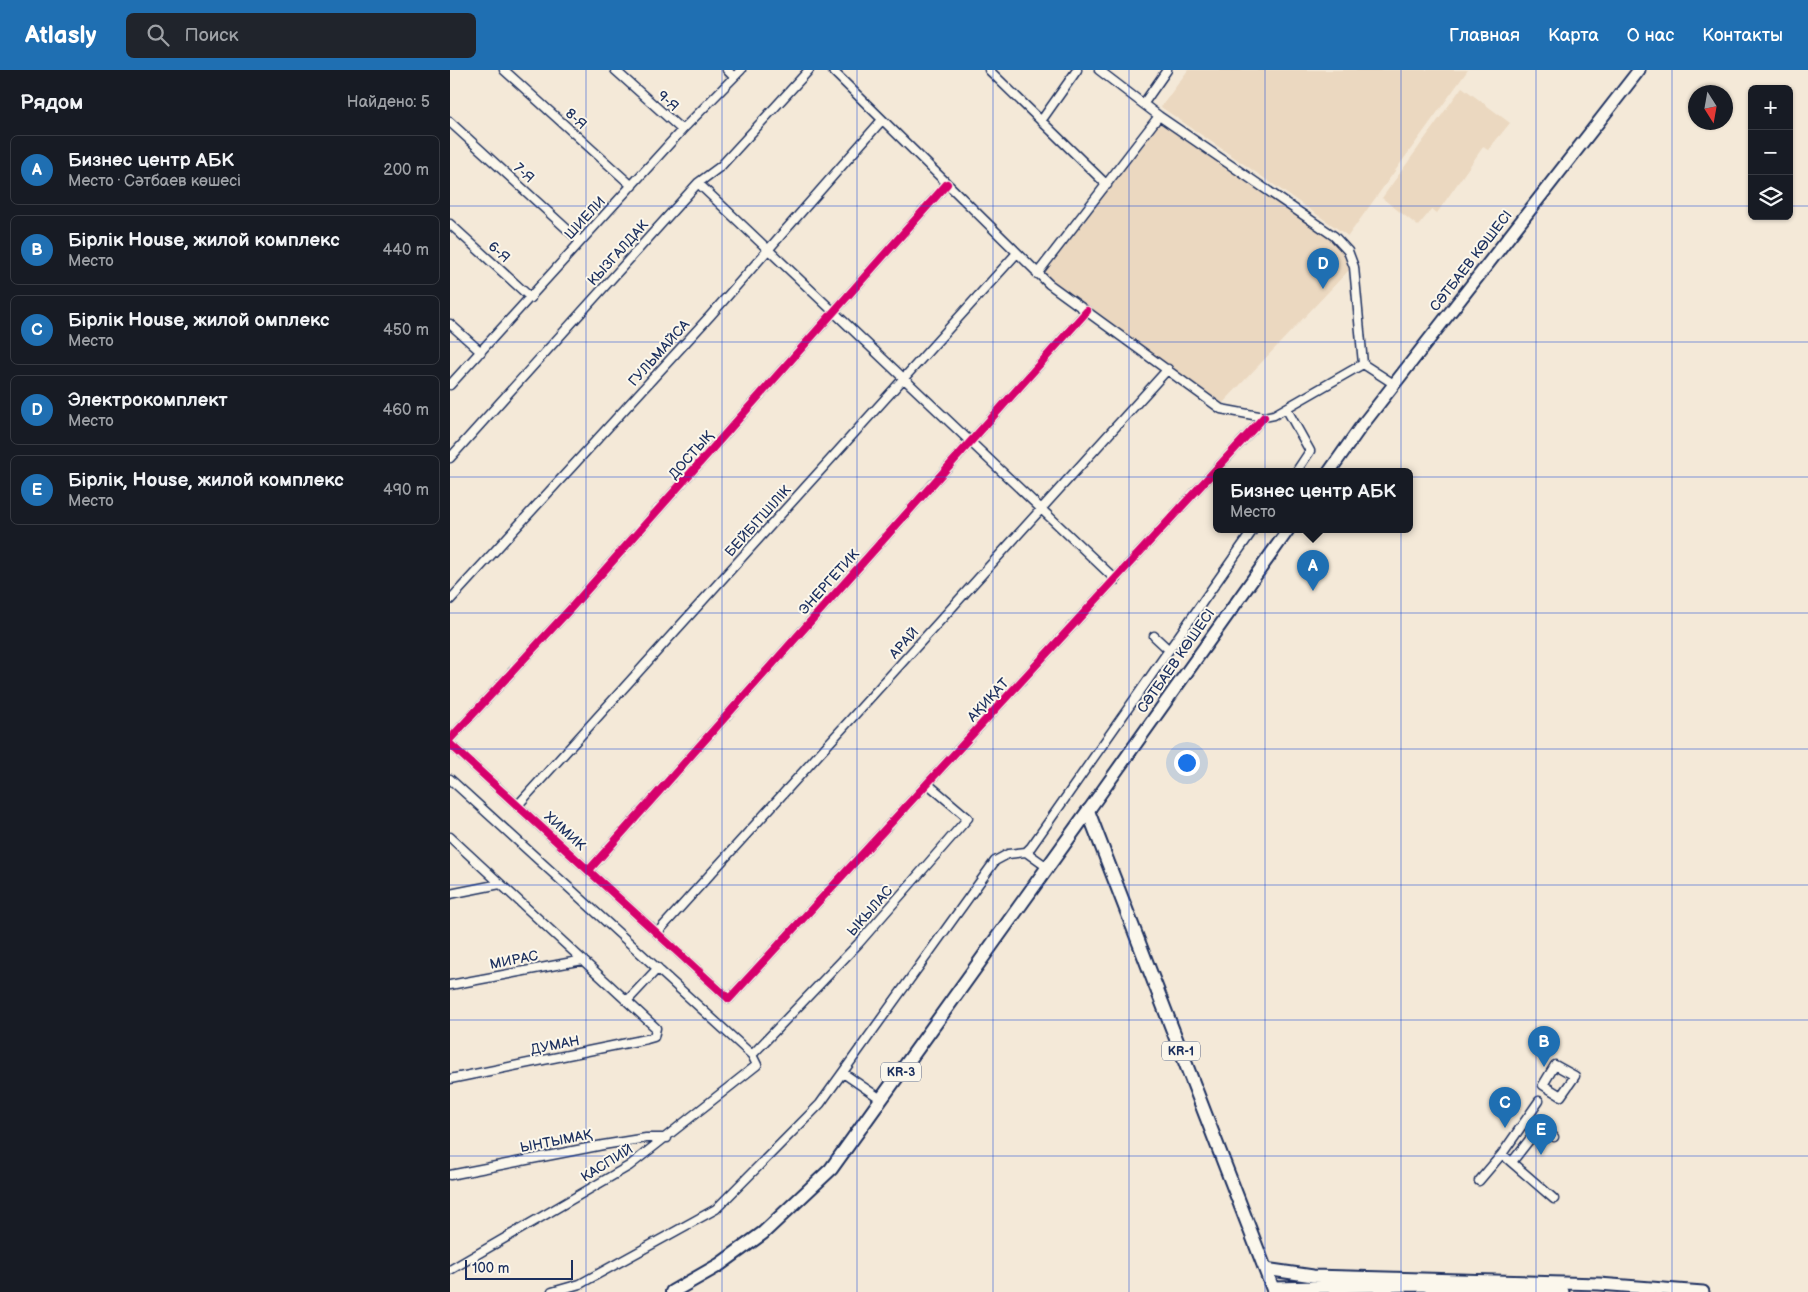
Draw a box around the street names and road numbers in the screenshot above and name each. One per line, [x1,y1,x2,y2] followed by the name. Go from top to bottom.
[654,87,682,115] street label: 9-Я
[562,105,590,133] street label: 8-Я
[510,159,538,187] street label: 7-Я
[561,193,609,243] street label: ШИЕЛИ
[1426,207,1516,315] street label: СӘТБАЕВ КӨШЕСІ
[584,216,653,289] street label: КЫЗГАЛДАК
[485,238,513,266] street label: 6-Я
[625,316,694,390] street label: ГУЛЬМАЙСА
[665,427,717,483] street label: ДОСТЫҚ
[721,481,795,560] street label: БЕЙБІТШІЛІК
[795,545,863,618] street label: ЭНЕРГЕТИК
[1134,606,1218,716] street label: СӘТБАЕВ КӨШЕСІ
[885,624,922,663] street label: АРАЙ
[963,674,1013,726] street label: АҚИҚАТ
[541,808,590,855] street label: ХИМИК
[844,882,897,940] street label: ЫКЫЛАС
[488,947,540,973] street label: МИРАС
[529,1032,581,1058] street label: ДУМАН
[1162,1041,1200,1060] road number: KR-1
[881,1062,921,1082] road number: KR-3
[519,1126,593,1156] street label: ЫНТЫМАҚ
[578,1140,636,1186] street label: КАСПИЙ

